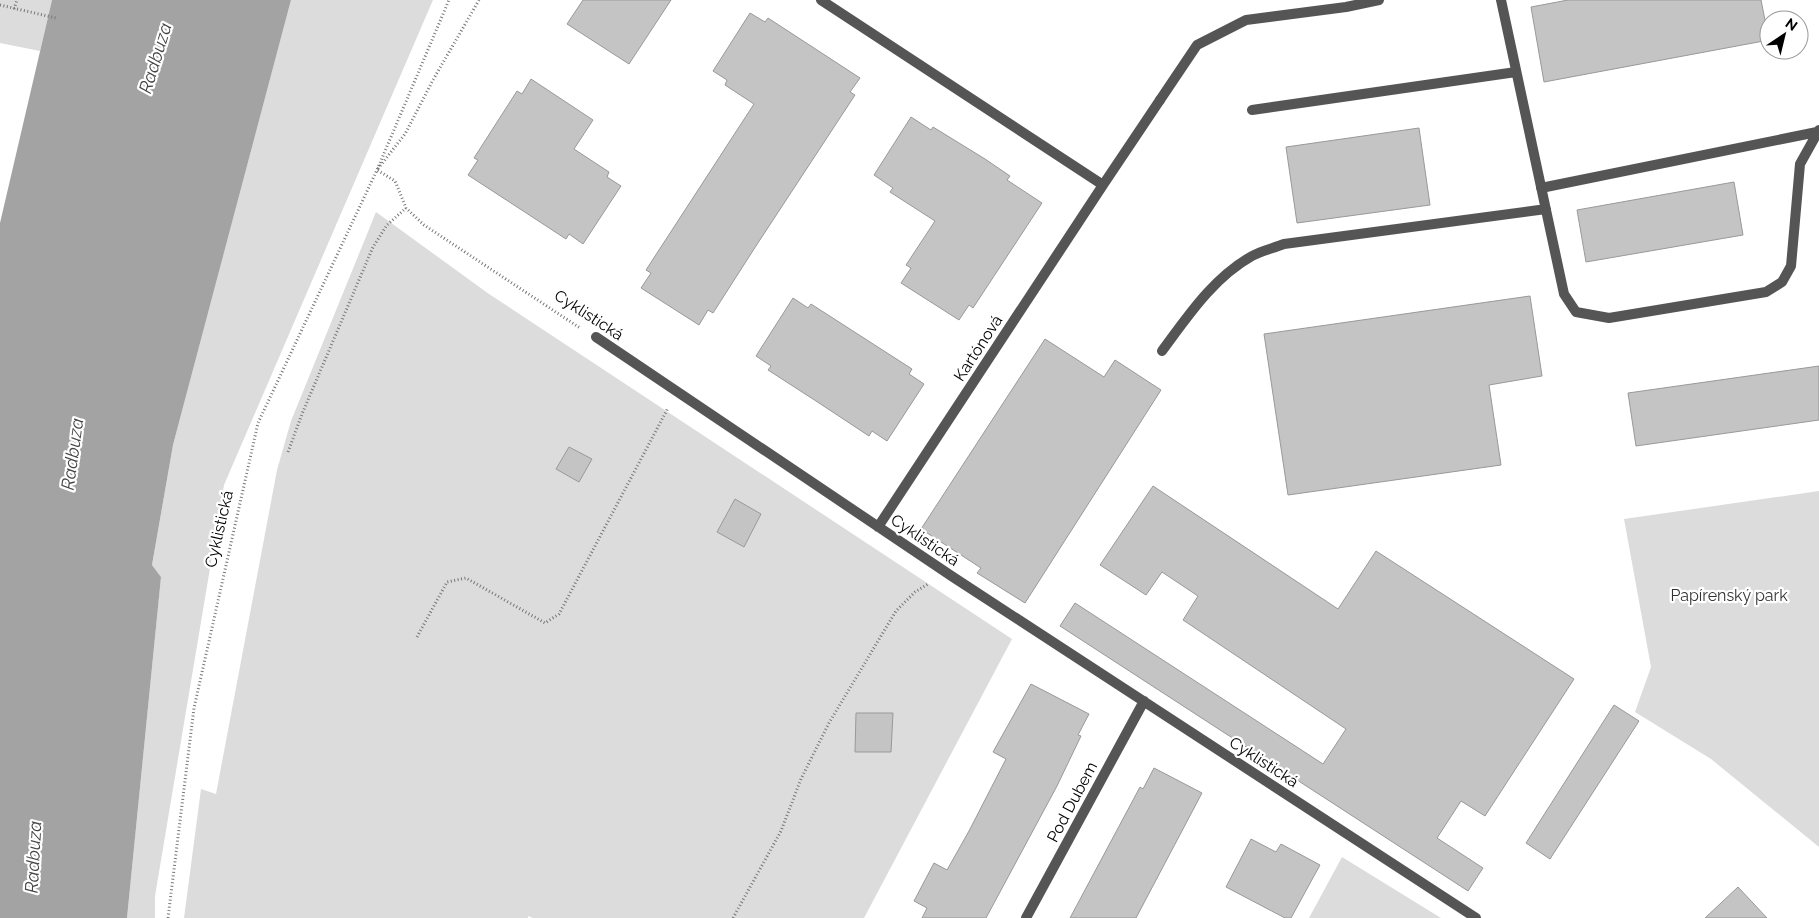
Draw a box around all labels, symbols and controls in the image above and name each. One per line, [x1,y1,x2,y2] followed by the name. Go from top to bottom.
[1759,10,1809,60] north arrow
[1782,15,1800,34] text: N
[134,20,176,96] water label: Radbuza
[551,286,627,344] street label: Cyklistická
[950,311,1006,385] street label: Kartónová
[57,416,87,491] water label: Radbuza
[201,489,237,569] street label: Cyklistická
[887,510,963,570] street label: Cyklistická
[1670,586,1788,605] park label: Papírenský park
[1226,733,1302,791] street label: Cyklistická
[1043,759,1101,845] street label: Pod Dubem
[21,820,45,894] water label: Radbuza

